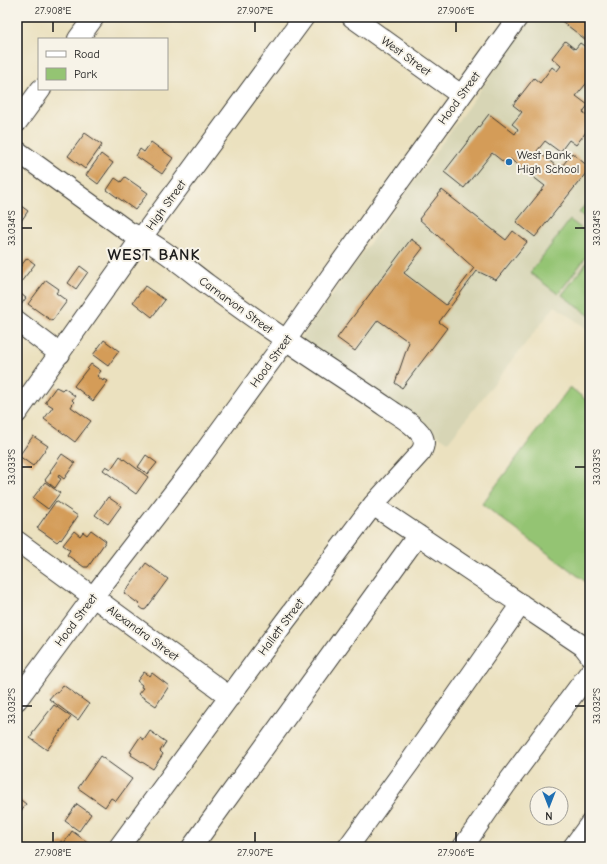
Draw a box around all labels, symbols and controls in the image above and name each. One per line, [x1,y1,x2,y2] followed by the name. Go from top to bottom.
[35,5,71,17] text: 27.908°E
[237,5,273,17] text: 27.907°E
[438,5,474,17] text: 27.906°E
[378,33,434,79] street label: West Street
[38,38,168,90] legend
[74,47,100,61] text: Road
[74,67,97,81] text: Park
[435,68,483,127] street label: Hood Street
[517,148,579,176] place label: West Bank High School
[504,157,514,167] marker: West Bank High School
[143,177,189,233] street label: High Street
[6,210,18,246] text: 33.034°S
[591,210,603,246] text: 33.034°S
[108,246,200,264] district label: WEST BANK
[196,274,276,337] street label: Carnarvon Street
[247,331,295,390] street label: Hood Street
[6,449,18,485] text: 33.033°S
[591,449,603,485] text: 33.033°S
[52,591,101,649] street label: Hood Street
[255,596,307,658] street label: Hallett Street
[104,602,182,664] street label: Alexandra Street
[6,688,18,724] text: 33.032°S
[591,688,603,724] text: 33.032°S
[529,786,569,826] north arrow
[545,809,553,822] text: N
[35,847,71,859] text: 27.908°E
[237,847,273,859] text: 27.907°E
[438,847,474,859] text: 27.906°E

